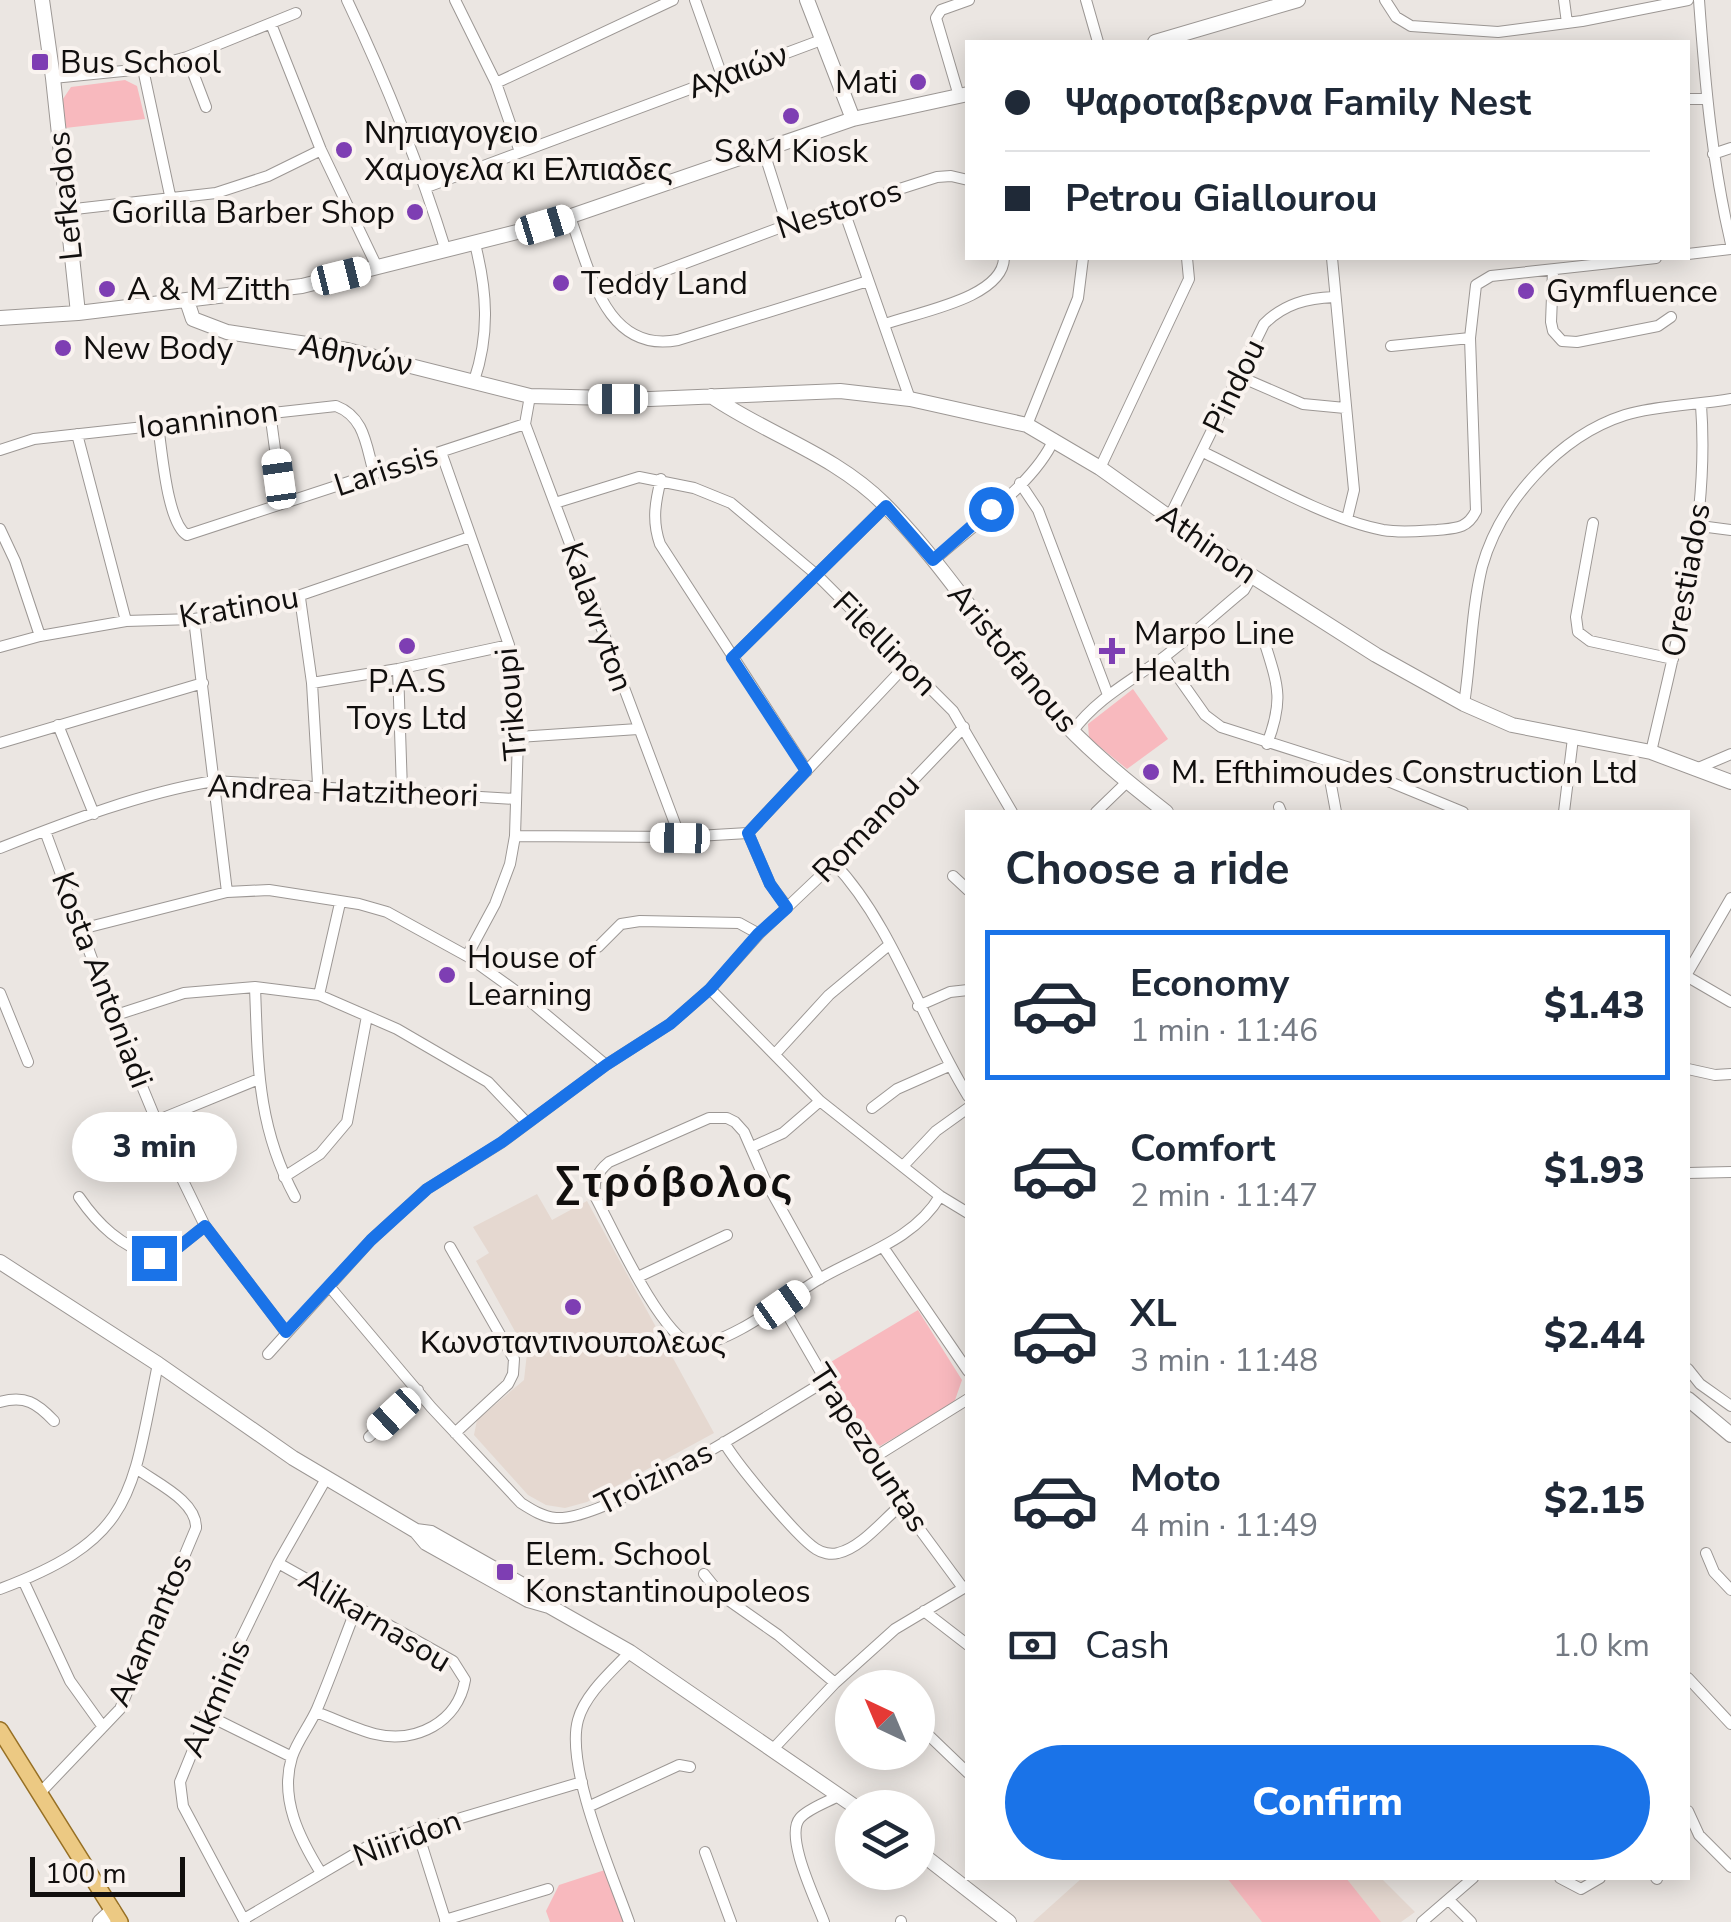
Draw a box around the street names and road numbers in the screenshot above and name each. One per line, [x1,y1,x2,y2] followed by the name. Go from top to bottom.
[682,33,794,109] street label: Αχαιών
[37,129,93,263] street label: Lefkados
[771,169,907,249] street label: Nestoros
[296,323,416,387] street label: Αθηνών
[1193,332,1275,440] street label: Pindou
[135,389,281,449] street label: Ioanninon
[329,433,443,507] street label: Larissis
[1148,494,1266,594] street label: Athinon
[1651,500,1721,660] street label: Orestiados
[550,536,644,698] street label: Kalavryton
[938,574,1088,742] street label: Aristofanous
[176,575,302,639] street label: Kratinou
[823,582,947,706] street label: Filellinon
[485,646,537,762] street label: Trikoupi
[803,764,929,892] street label: Romanou
[207,765,479,817] street label: Andrea Hatzitheori
[41,866,163,1094] street label: Kosta Antoniadi
[799,1356,939,1540] street label: Trapezountas
[588,1430,720,1526] street label: Troizinas
[97,1547,203,1713] street label: Akamantos
[291,1558,459,1682] street label: Alikarnasou
[171,1632,261,1764] street label: Alkminis
[347,1799,467,1877] street label: Niiridon

